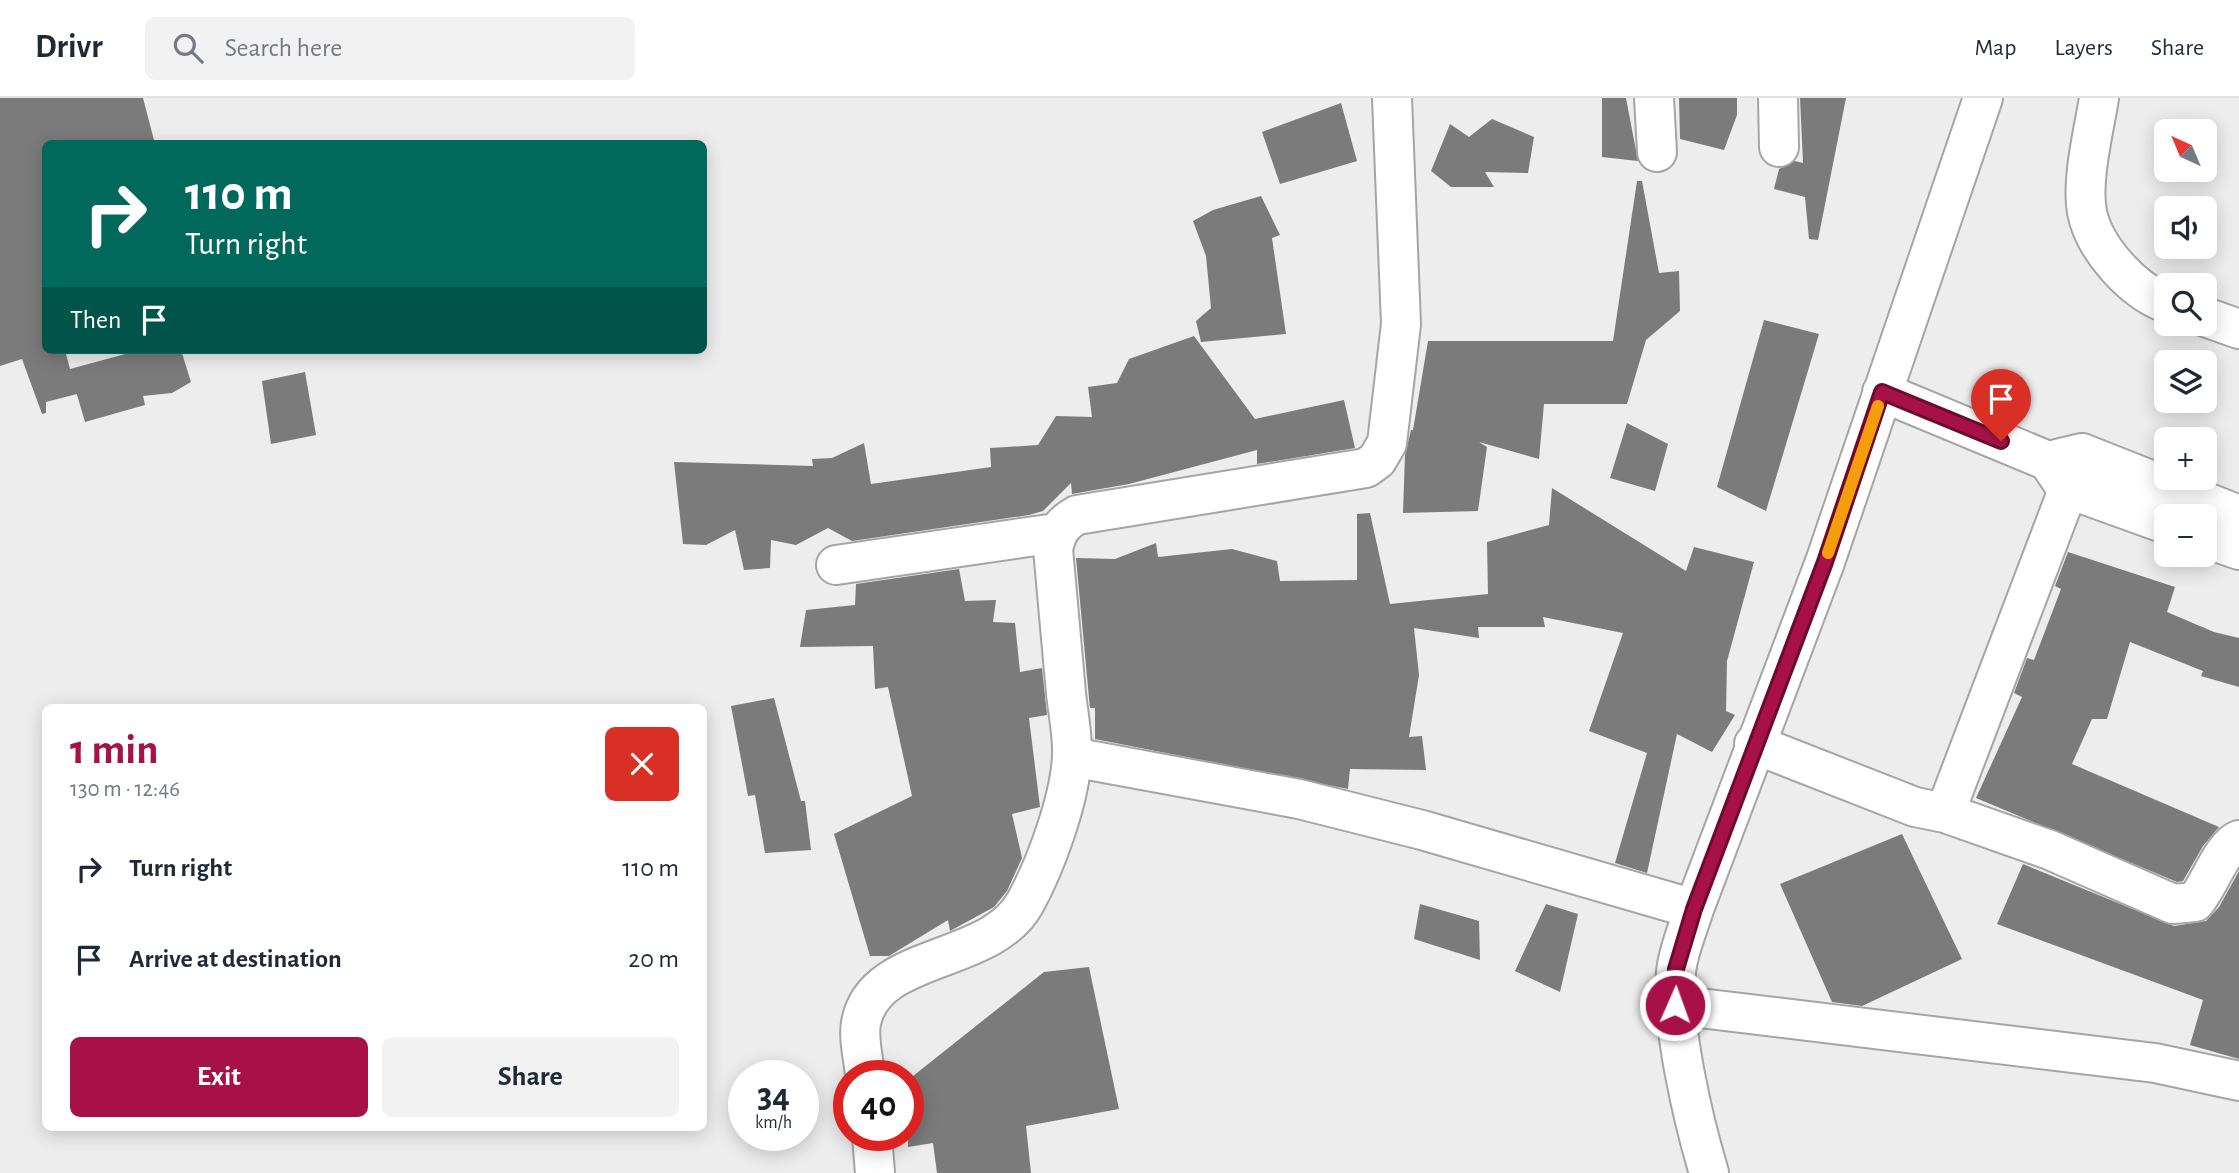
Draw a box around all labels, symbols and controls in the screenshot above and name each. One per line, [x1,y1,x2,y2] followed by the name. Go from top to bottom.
[145,17,635,80] search box
[169,29,207,67] icon: search
[35,31,103,64] text: Drivr
[225,35,342,61] text: Search here
[1974,36,2016,60] text: Map
[2054,36,2113,60] text: Layers
[2151,36,2204,60] text: Share
[2154,119,2217,182] north arrow
[2154,119,2217,567] map controls
[70,168,161,259] icon: right
[185,170,293,219] text: 110 m
[2154,196,2217,259] button: sound
[185,228,307,260] text: Turn right
[2154,273,2217,336] button: search
[135,301,173,339] icon: arrive
[70,307,121,333] text: Then
[2154,350,2217,413] button: layers
[1971,369,2031,441] pin
[1982,380,2020,418] icon: arrive
[2154,427,2217,490] button: +
[2154,504,2217,567] button: −
[605,727,679,801] button: close
[70,729,159,771] text: 1 min
[70,778,180,801] text: 130 m · 12:46
[70,850,108,888] icon: right
[129,855,232,881] text: Turn right
[622,855,679,881] text: 110 m
[70,941,108,979] icon: arrive
[129,946,342,972] text: Arrive at destination
[628,946,679,972] text: 20 m
[1638,968,1712,1042] position arrow
[70,1037,368,1117] button: Exit
[382,1037,679,1117] button: Share
[833,1060,924,1151] speed limit sign: 40
[757,1079,790,1114] text: 34
[755,1114,792,1132] text: km/h

